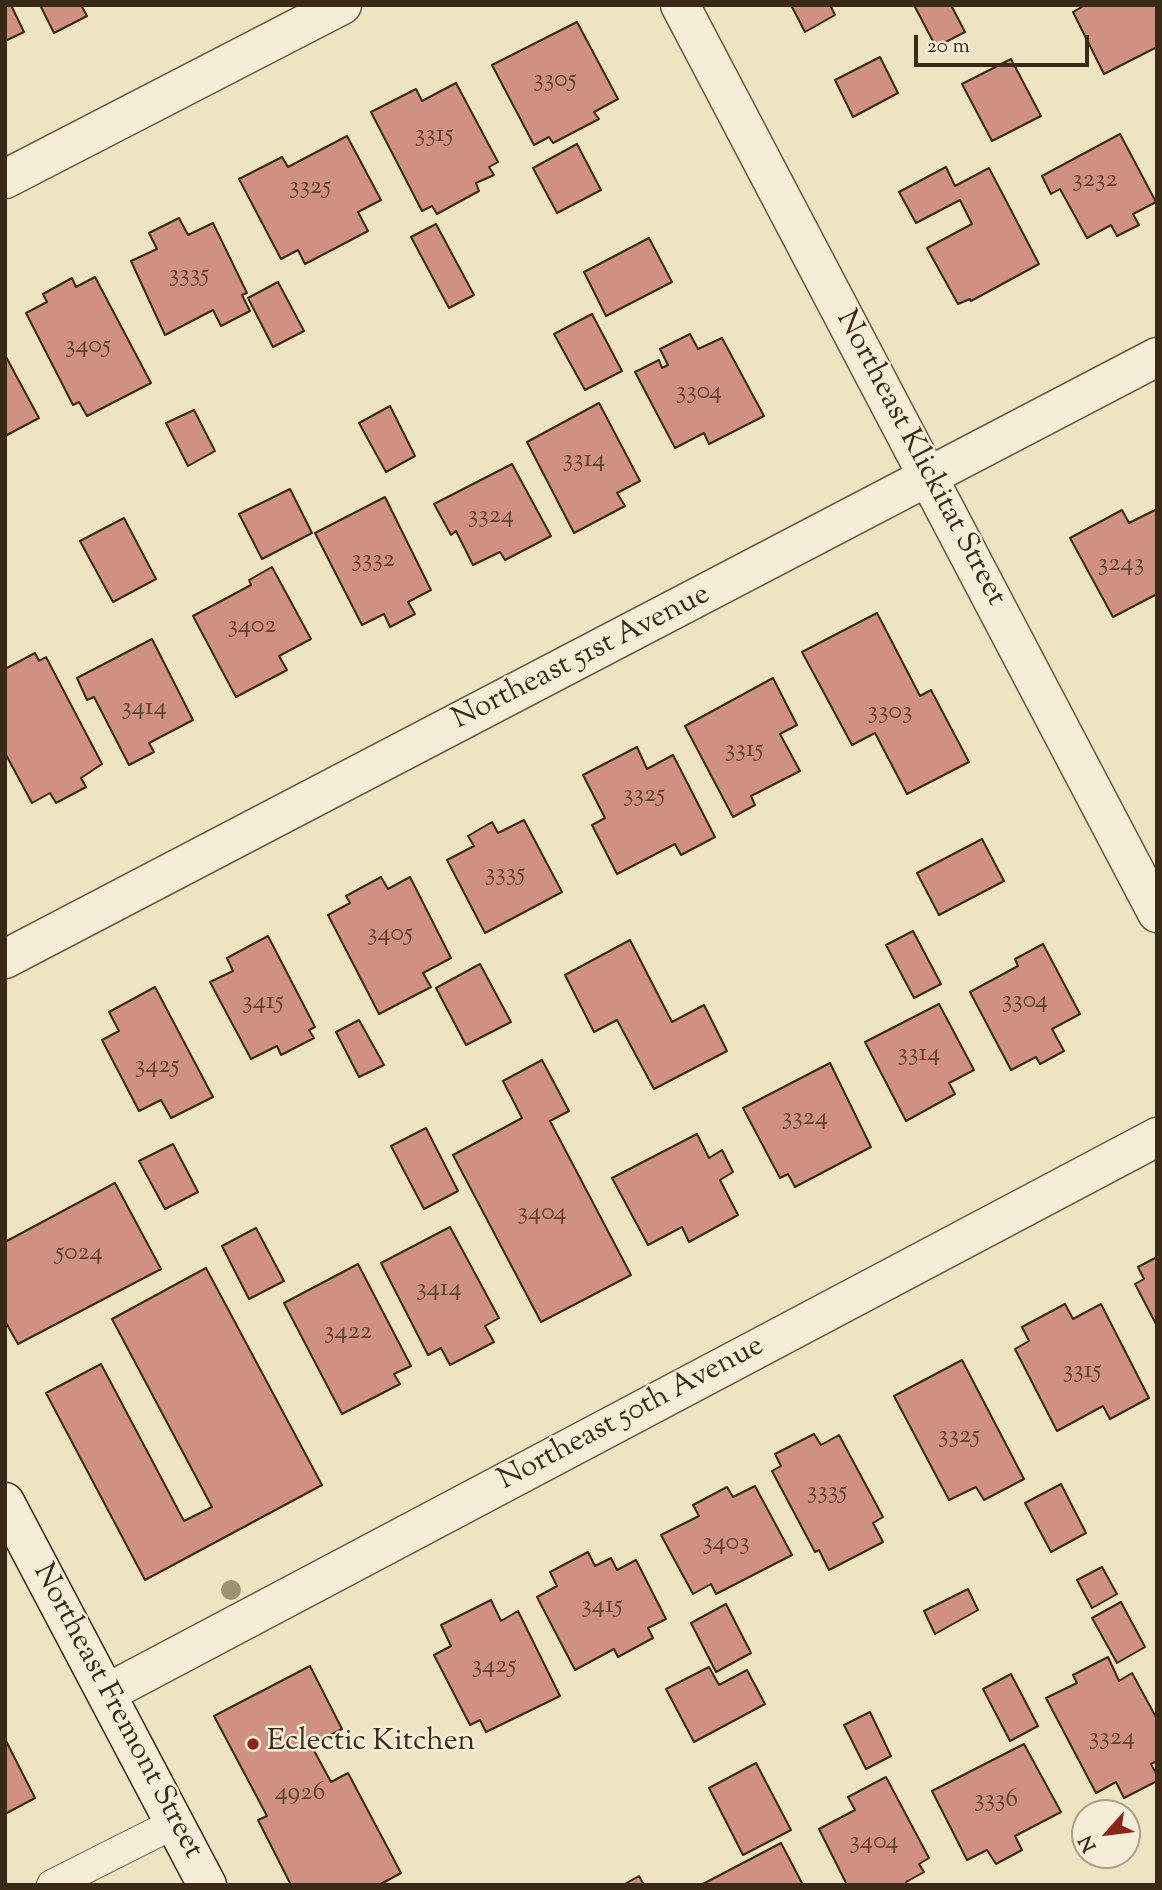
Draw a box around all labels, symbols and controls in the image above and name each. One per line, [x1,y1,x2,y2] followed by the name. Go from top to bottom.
[917,21,1092,65] scale bar
[927,32,970,62] text: 20 m
[533,66,577,98] house number: 3305
[415,121,453,153] house number: 3315
[1072,166,1118,198] house number: 3232
[289,173,331,205] house number: 3325
[169,261,209,293] house number: 3335
[826,305,1012,613] street label: Northeast Klickitat Street
[65,332,111,364] house number: 3405
[676,378,722,410] house number: 3304
[563,446,605,478] house number: 3314
[468,502,514,534] house number: 3324
[351,546,395,578] house number: 3332
[1098,550,1144,582] house number: 3243
[447,578,717,740] street label: Northeast 51st Avenue
[227,612,277,644] house number: 3402
[121,694,167,726] house number: 3414
[867,698,913,730] house number: 3303
[725,736,763,768] house number: 3315
[623,781,665,813] house number: 3325
[485,860,525,892] house number: 3335
[367,920,413,952] house number: 3405
[1002,987,1048,1019] house number: 3304
[242,988,284,1020] house number: 3415
[898,1040,940,1072] house number: 3314
[135,1052,179,1084] house number: 3425
[782,1104,828,1136] house number: 3324
[518,1199,566,1231] house number: 3404
[55,1239,103,1271] house number: 5024
[416,1275,462,1307] house number: 3414
[324,1318,372,1350] house number: 3422
[493,1330,771,1500] street label: Northeast 50th Avenue
[1063,1357,1101,1389] house number: 3315
[938,1422,980,1454] house number: 3325
[807,1478,847,1510] house number: 3335
[702,1529,750,1561] house number: 3403
[23,1558,209,1866] street label: Northeast Fremont Street
[581,1592,623,1624] house number: 3415
[472,1652,516,1684] house number: 3425
[1089,1724,1135,1756] house number: 3324
[267,1726,475,1762] place label: Eclectic Kitchen
[245,1736,261,1752] marker: Eclectic Kitchen
[275,1779,325,1811] house number: 4926
[974,1786,1018,1818] house number: 3336
[1071,1799,1141,1869] north arrow
[850,1828,898,1860] house number: 3404
[1073,1830,1104,1856] text: N

